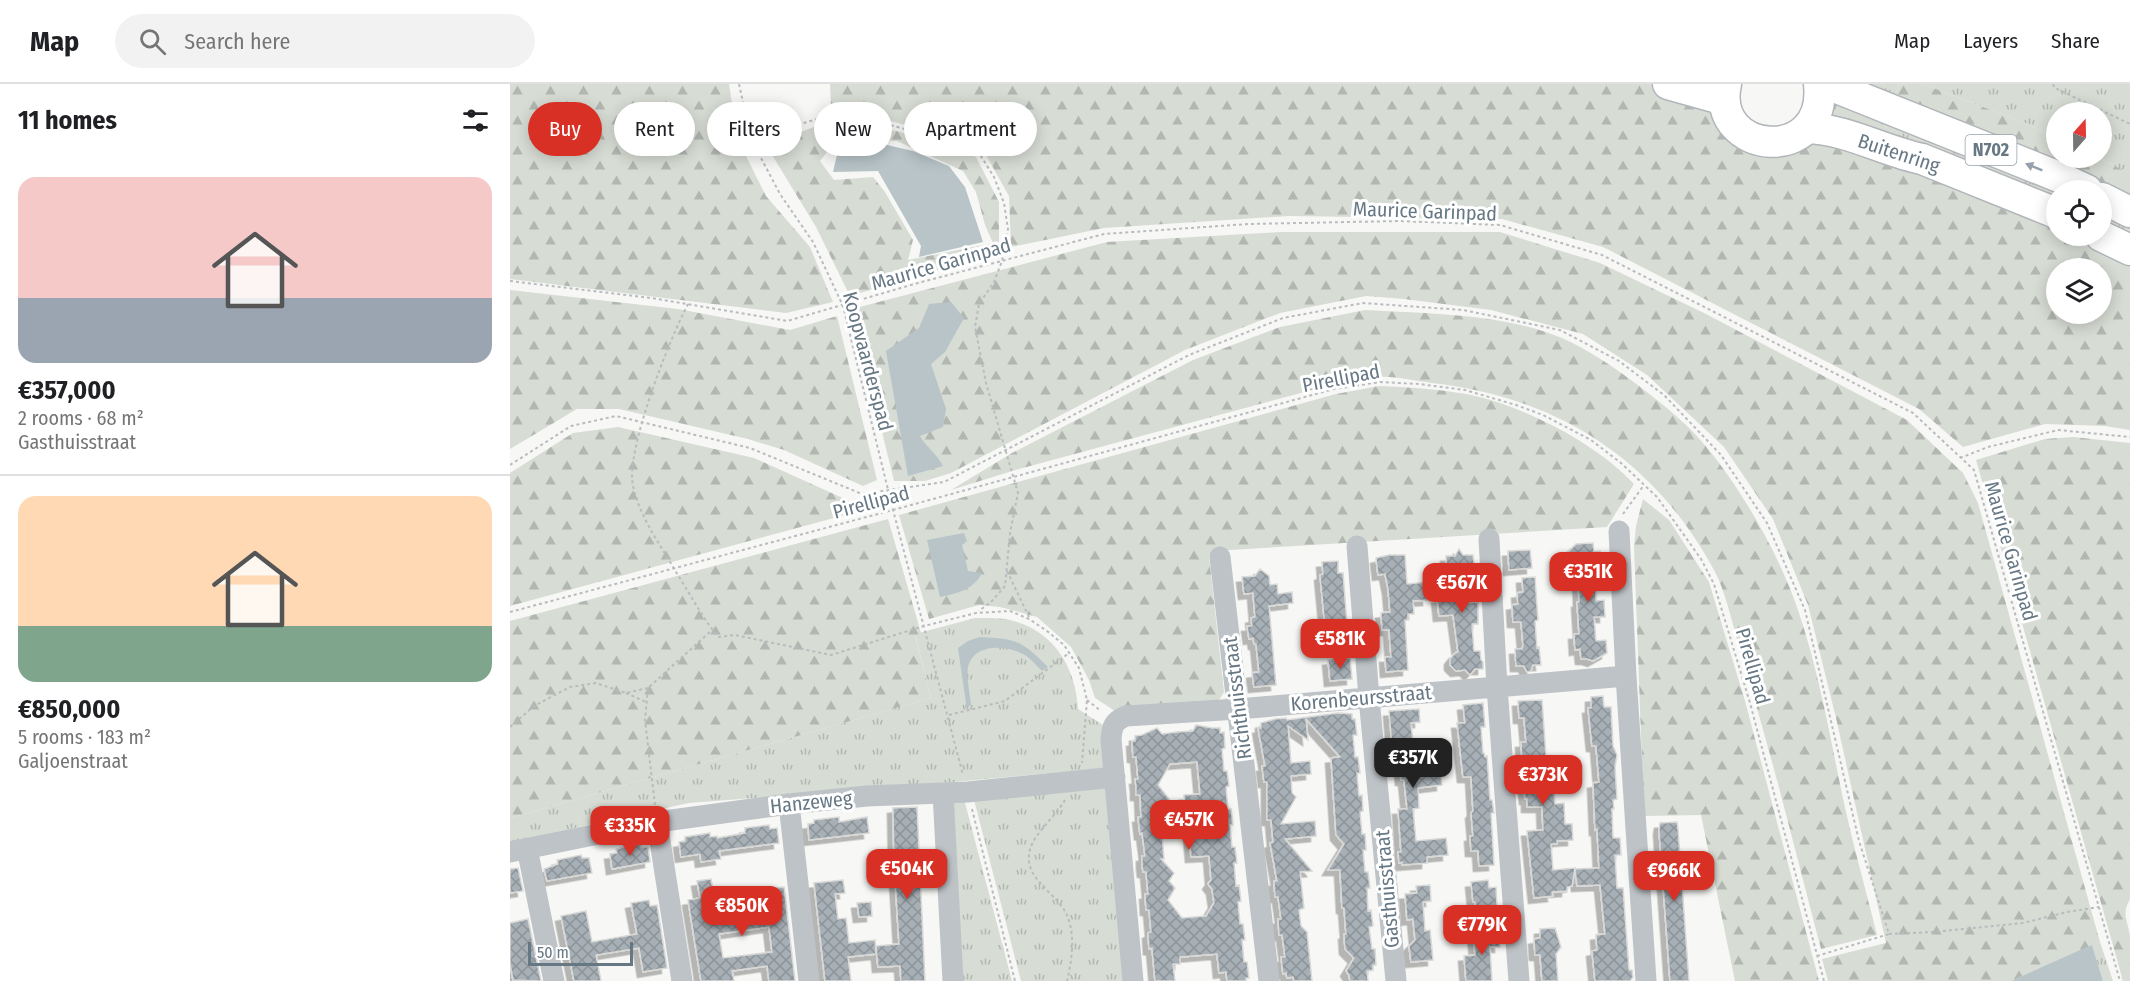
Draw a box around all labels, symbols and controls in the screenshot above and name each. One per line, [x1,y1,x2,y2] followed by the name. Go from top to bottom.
[115,14,535,68] search box
[30,25,79,58] text: Map
[136,25,169,58] icon: search
[184,28,290,55] text: Search here
[1894,28,1930,54] text: Map
[1963,28,2018,54] text: Layers
[2051,28,2100,54] text: Share
[528,102,602,156] chip: Buy
[614,102,695,156] chip: Rent
[707,102,802,156] chip: Filters
[814,102,892,156] chip: New
[904,102,1037,156] chip: Apartment
[2046,102,2112,168] north arrow
[2046,102,2112,324] map controls
[459,104,492,137] icon: filters
[18,105,117,136] text: 11 homes
[1855,128,1944,178] street label: Buitenring
[1966,135,2016,165] road number: N702
[2025,161,2043,171] one-way arrow
[2046,180,2112,246] button: locate
[1353,196,1497,226] street label: Maurice Garinpad
[201,216,309,324] icon: home
[868,233,1014,295] street label: Maurice Garinpad
[2046,258,2112,324] button: layers
[838,289,898,433] street label: Koopvaarderspad
[1300,359,1382,397] street label: Pirellipad
[18,375,116,406] text: €357,000
[18,406,144,430] text: 2 rooms · 68 m²
[18,430,136,454] text: Gasthuisstraat
[1980,478,2042,624] street label: Maurice Garinpad
[830,480,912,524] street label: Pirellipad
[201,535,309,643] icon: home
[1546,552,1630,603] pin: €351K
[1564,559,1613,583] text: €351K
[1420,563,1504,614] pin: €567K
[1437,570,1487,594] text: €567K
[1298,619,1382,670] pin: €581K
[1731,625,1775,707] street label: Pirellipad
[1315,626,1365,650] text: €581K
[1218,635,1256,761] street label: Richthuisstraat
[1290,680,1433,716] street label: Korenbeursstraat
[18,694,120,725] text: €850,000
[18,725,151,749] text: 5 rooms · 183 m²
[1371,738,1455,789] pin: €357K
[1388,745,1438,769] text: €357K
[18,749,128,773] text: Galjoenstraat
[1501,755,1585,806] pin: €373K
[1518,762,1568,786] text: €373K
[769,786,854,818] street label: Hanzeweg
[1147,800,1231,851] pin: €457K
[588,806,672,857] pin: €335K
[1164,807,1214,831] text: €457K
[604,813,656,837] text: €335K
[1370,829,1404,949] street label: Gasthuisstraat
[865,849,949,900] pin: €504K
[1632,851,1716,902] pin: €966K
[880,856,934,880] text: €504K
[1647,858,1701,882] text: €966K
[700,886,784,937] pin: €850K
[715,893,769,917] text: €850K
[1440,905,1524,956] pin: €779K
[1457,912,1507,936] text: €779K
[528,939,633,966] scale bar
[537,943,569,962] text: 50 m

